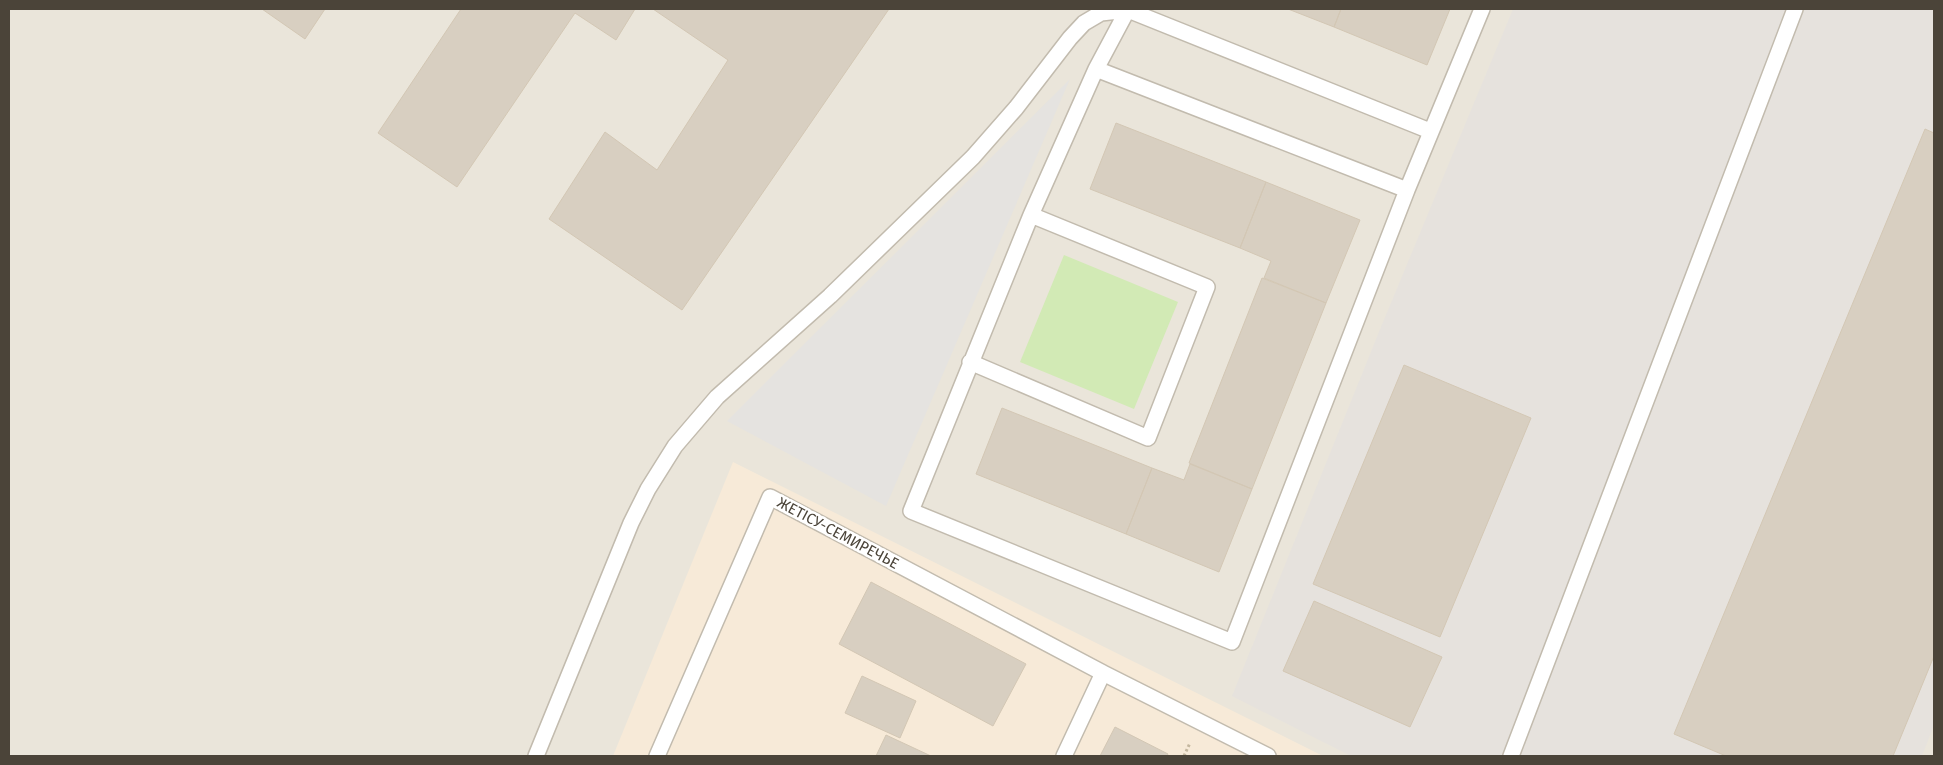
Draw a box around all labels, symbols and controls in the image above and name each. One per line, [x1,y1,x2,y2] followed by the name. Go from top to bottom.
[774,493,902,573] street label: ЖЕТІСУ-СЕМИРЕЧЬЕ

